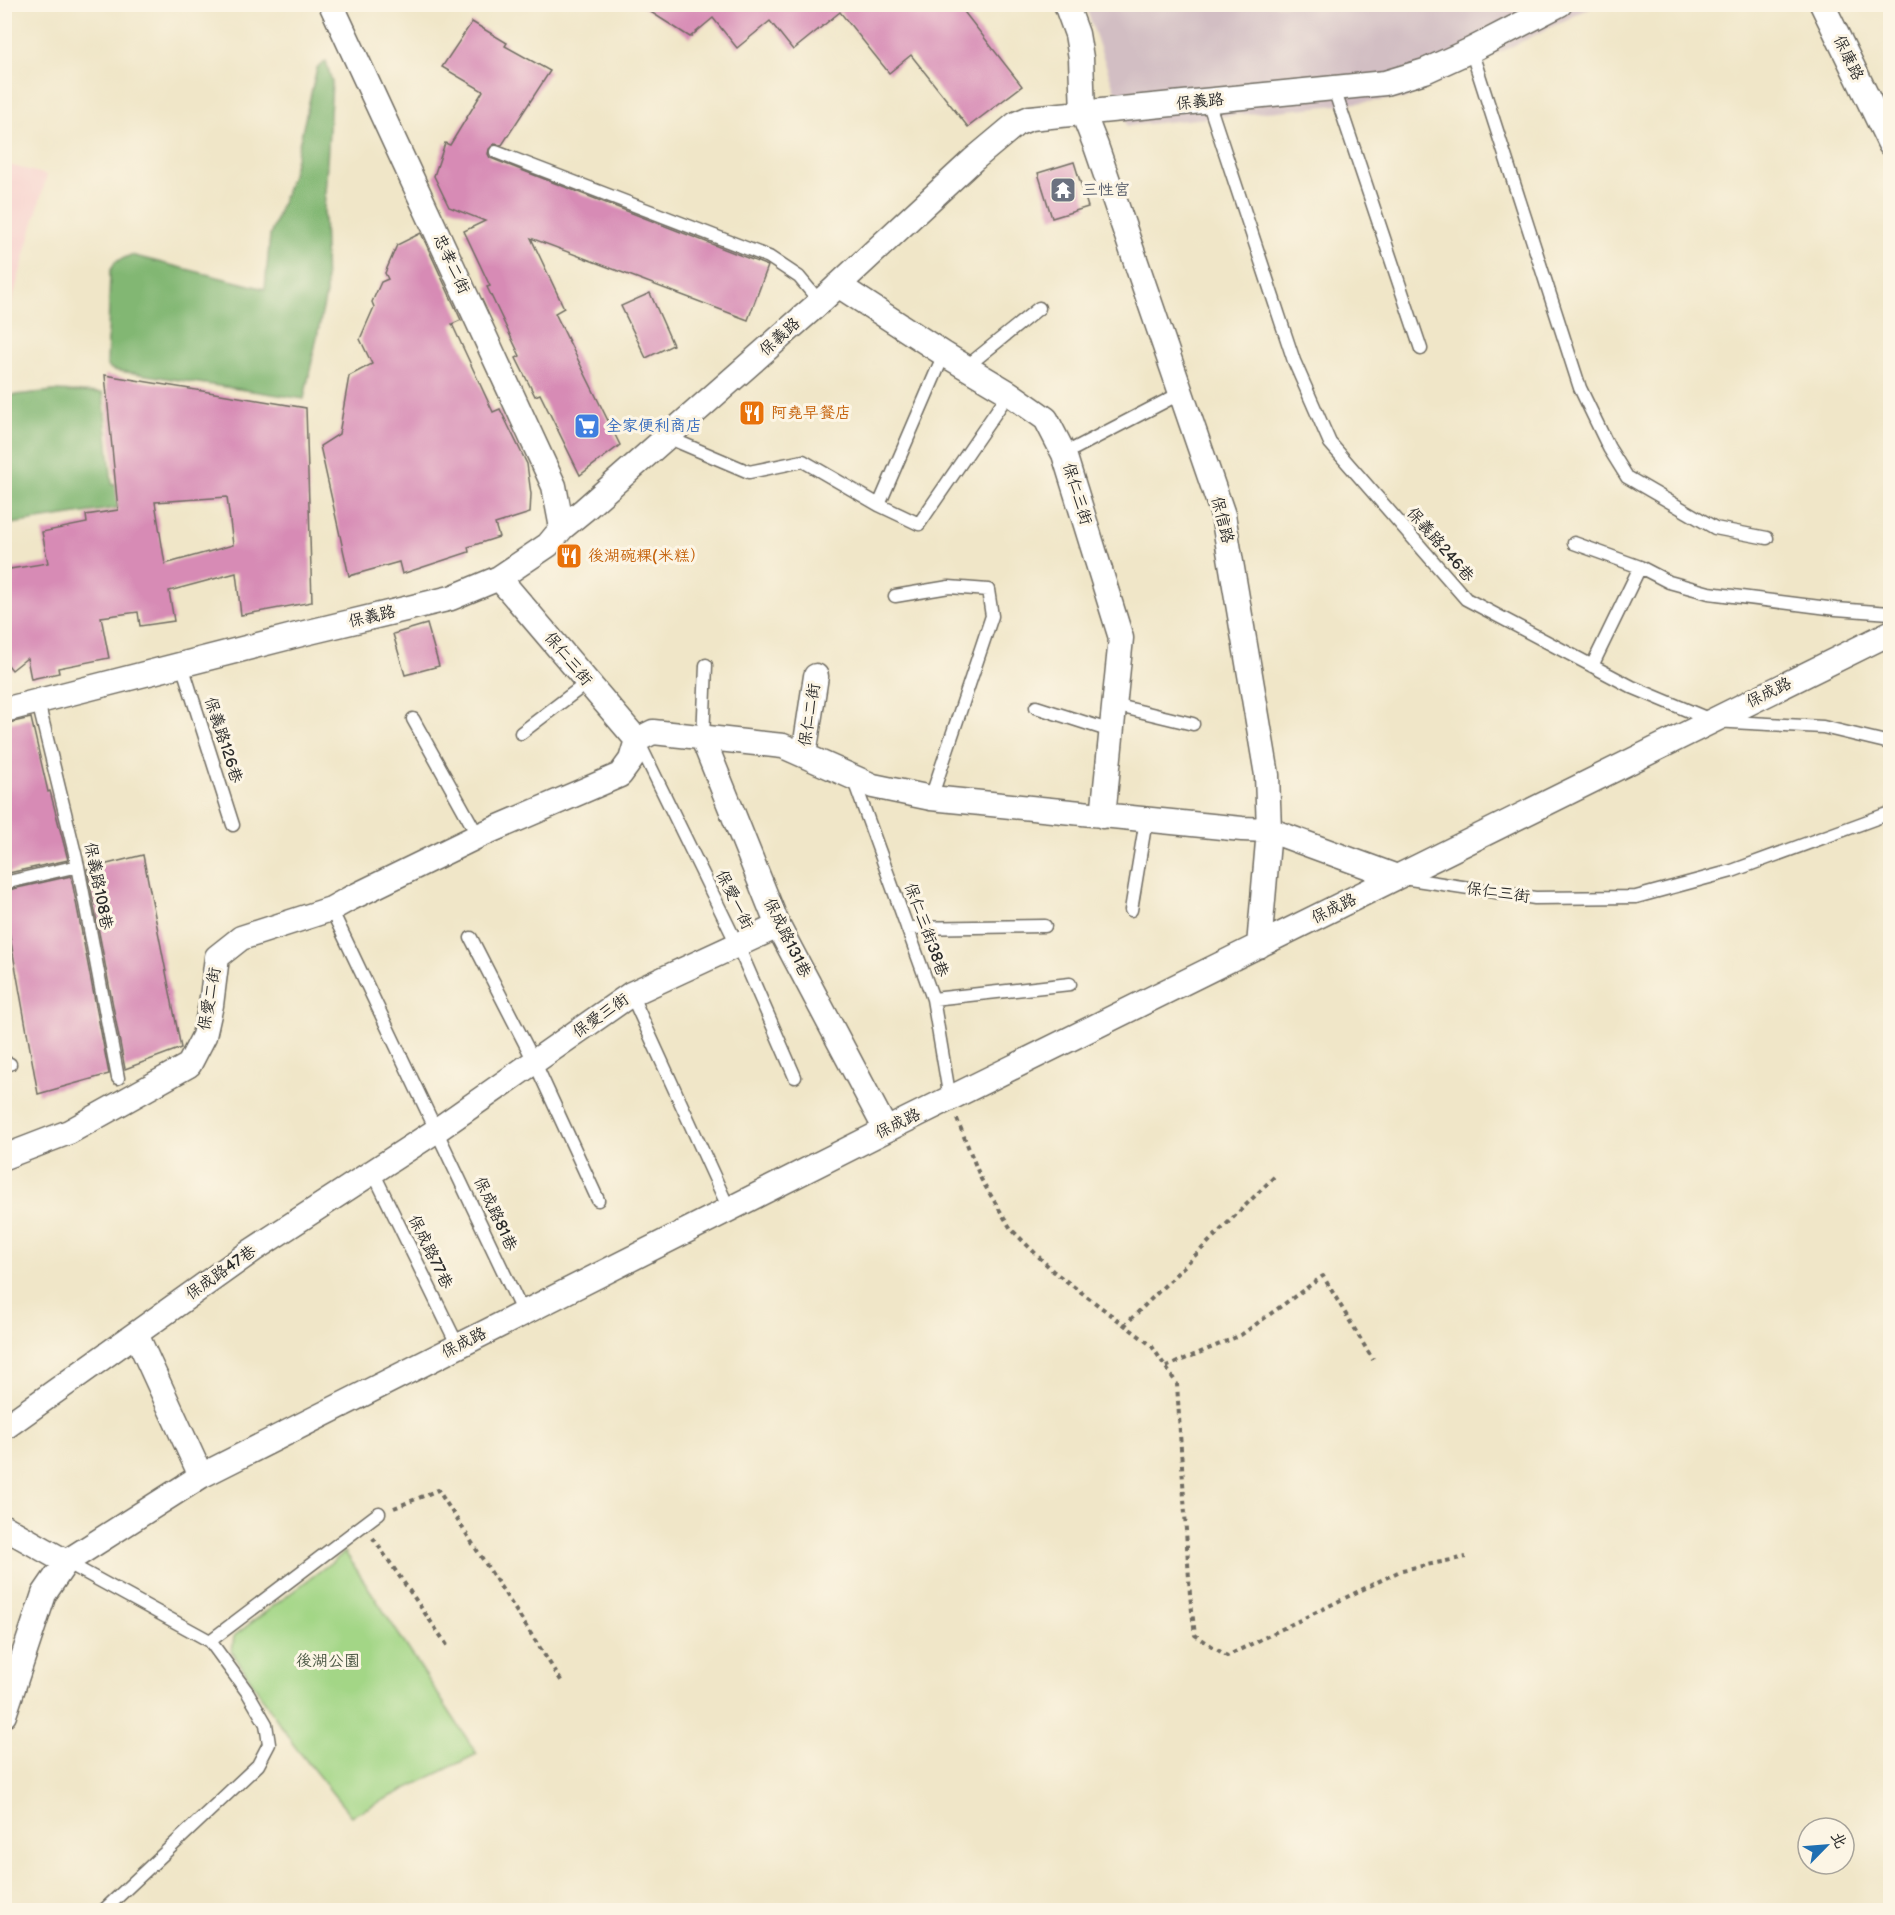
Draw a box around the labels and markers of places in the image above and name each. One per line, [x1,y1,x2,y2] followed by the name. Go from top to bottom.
[1048,175,1078,205] temple icon: 三性宮
[1082,181,1130,200] place label: 三性宮
[737,398,767,428] restaurant icon: 阿堯早餐店
[771,404,851,423] place label: 阿堯早餐店
[572,411,602,441] supermarket icon: 全家便利商店
[606,417,702,436] place label: 全家便利商店
[554,541,584,571] restaurant icon: 後湖碗粿(米糕）
[588,547,706,566] place label: 後湖碗粿(米糕）

